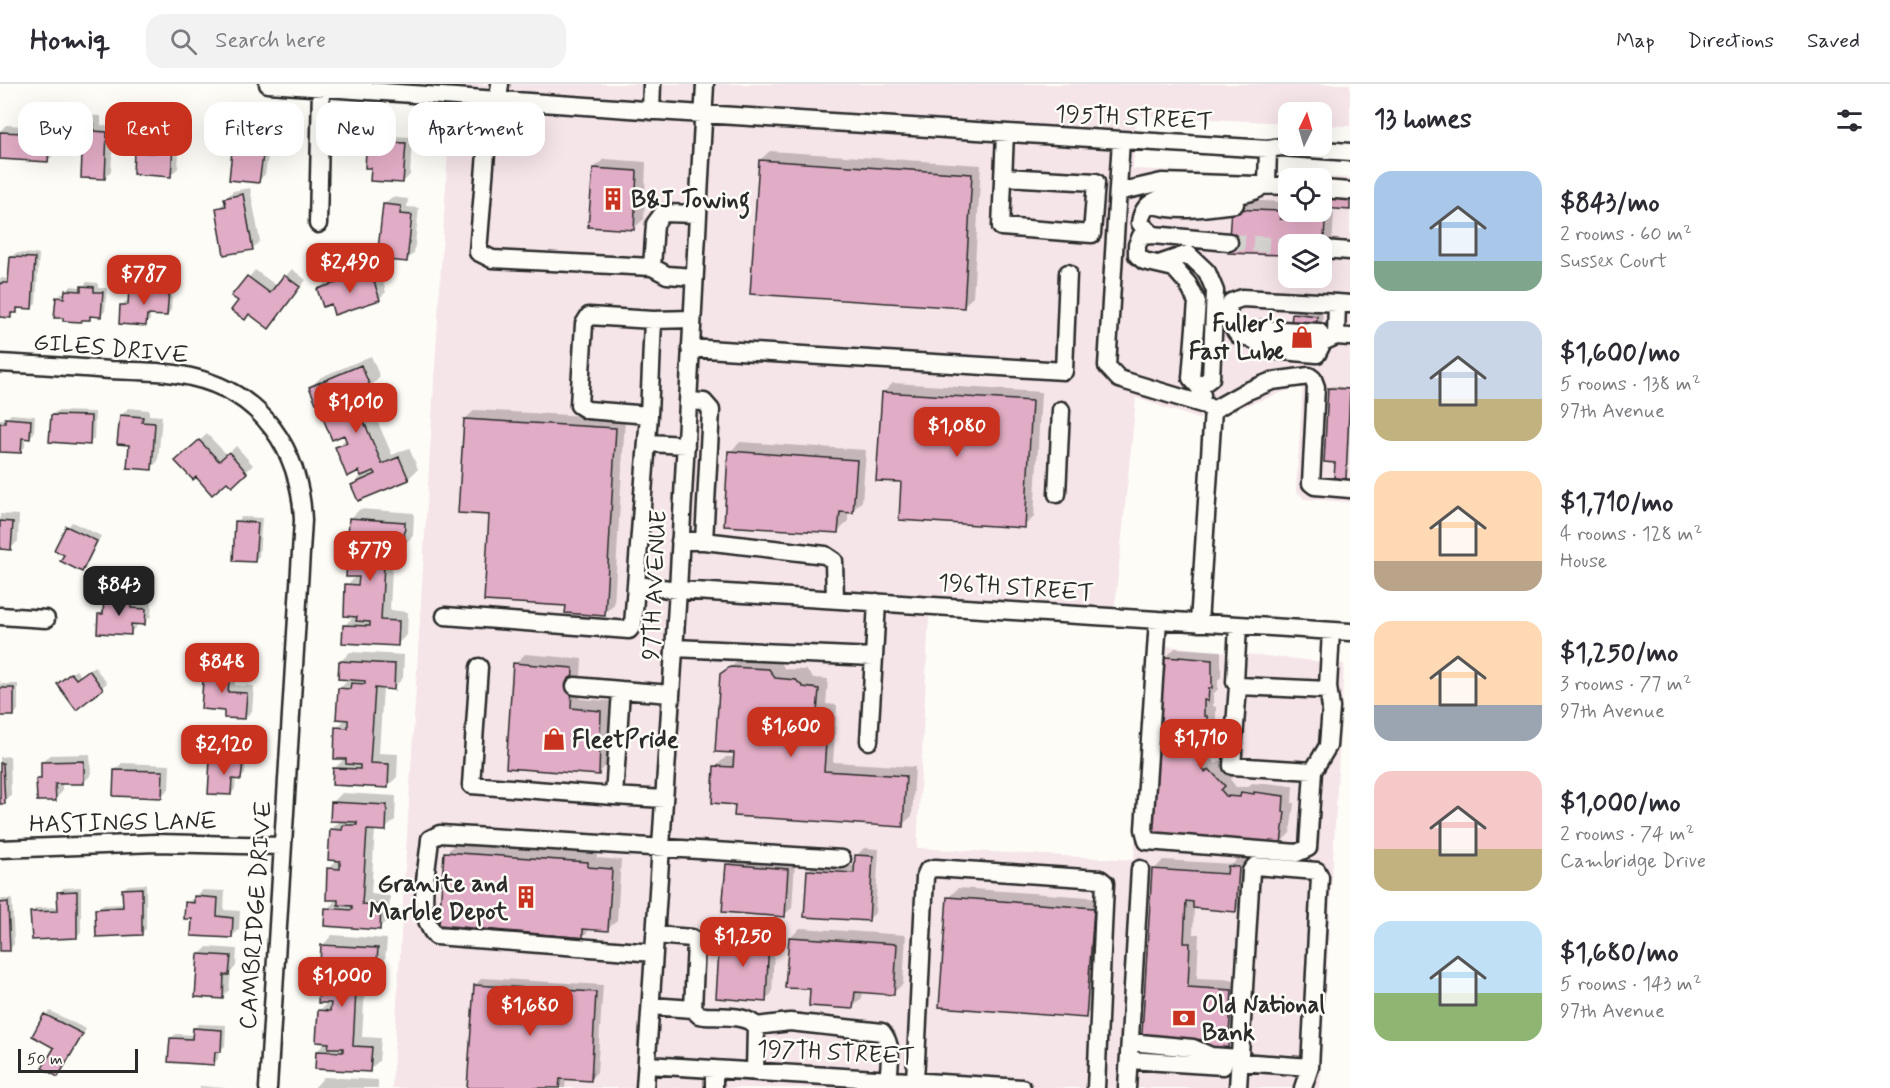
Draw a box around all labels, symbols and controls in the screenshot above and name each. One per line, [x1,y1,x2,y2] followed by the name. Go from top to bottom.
[146,14,566,68] search box
[30,23,110,60] text: Homiq
[167,25,200,58] icon: search
[215,27,326,55] text: Search here
[1616,27,1655,55] text: Map
[1688,27,1774,55] text: Directions
[1807,27,1860,55] text: Saved
[1054,99,1214,138] street label: 195TH STREET
[18,102,93,156] chip: Buy
[105,102,192,156] chip: Rent
[204,102,304,156] chip: Filters
[316,102,396,156] chip: New
[408,102,545,156] chip: Apartment
[1278,102,1332,156] north arrow
[1278,102,1332,288] map controls
[1374,103,1472,137] text: 13 homes
[1833,104,1866,137] icon: filters
[1278,168,1332,222] button: locate
[631,185,750,219] place label: B&J Towing
[600,186,626,212] building icon: B&J Towing
[1560,187,1660,221] text: $843/mo
[1422,195,1494,267] icon: home
[1560,221,1692,248] text: 2 rooms · 60 m²
[1278,234,1332,288] button: layers
[301,243,399,294] pin: $2,490
[1560,248,1667,275] text: Sussex Court
[320,249,380,276] text: $2,490
[108,255,180,306] pin: $787
[121,261,167,288] text: $787
[1189,309,1285,368] place label: Fuller's Fast Lube
[1289,324,1315,350] shop icon: Fuller's Fast Lube
[32,327,190,372] street label: GILES DRIVE
[1560,337,1680,371] text: $1,600/mo
[1422,345,1494,417] icon: home
[1560,371,1701,398] text: 5 rooms · 138 m²
[307,383,405,434] pin: $1,010
[328,389,384,416] text: $1,010
[1560,398,1665,425] text: 97th Avenue
[908,407,1006,458] pin: $1,080
[928,413,986,440] text: $1,080
[1560,487,1673,521] text: $1,710/mo
[1422,495,1494,567] icon: home
[636,509,675,661] street label: 97TH AVENUE
[1560,521,1702,548] text: 4 rooms · 128 m²
[334,531,406,582] pin: $779
[348,537,392,564] text: $779
[1560,548,1607,575] text: House
[83,566,155,617] pin: $843
[937,568,1095,609] street label: 196TH STREET
[97,572,141,599] text: $843
[1560,637,1678,671] text: $1,250/mo
[186,643,258,694] pin: $848
[1422,645,1494,717] icon: home
[199,649,245,676] text: $848
[1560,671,1692,698] text: 3 rooms · 77 m²
[1560,698,1665,725] text: 97th Avenue
[742,707,840,758] pin: $1,600
[761,713,821,740] text: $1,600
[1152,719,1250,770] pin: $1,710
[175,725,273,776] pin: $2,120
[572,725,679,756] place label: FleetPride
[1174,725,1228,752] text: $1,710
[541,726,567,752] shop icon: FleetPride
[195,731,253,758] text: $2,120
[1560,787,1681,821] text: $1,000/mo
[1422,795,1494,867] icon: home
[233,800,280,1031] street label: CAMBRIDGE DRIVE
[29,806,217,841] street label: HASTINGS LANE
[1560,821,1694,848] text: 2 rooms · 74 m²
[1560,848,1706,875] text: Cambridge Drive
[369,869,509,928] place label: Granite and Marble Depot
[513,884,539,910] building icon: Granite and Marble Depot
[694,917,792,968] pin: $1,250
[714,923,772,950] text: $1,250
[1560,937,1679,971] text: $1,680/mo
[1422,945,1494,1017] icon: home
[293,957,391,1008] pin: $1,000
[312,963,372,990] text: $1,000
[1560,971,1702,998] text: 5 rooms · 143 m²
[481,986,579,1037] pin: $1,680
[1202,990,1325,1049] place label: Old National Bank
[501,992,559,1019] text: $1,680
[1560,998,1665,1025] text: 97th Avenue
[1171,1005,1197,1031] bank icon: Old National Bank
[756,1034,916,1073] street label: 197TH STREET
[18,1046,138,1074] scale bar
[27,1049,63,1070] text: 50 m

